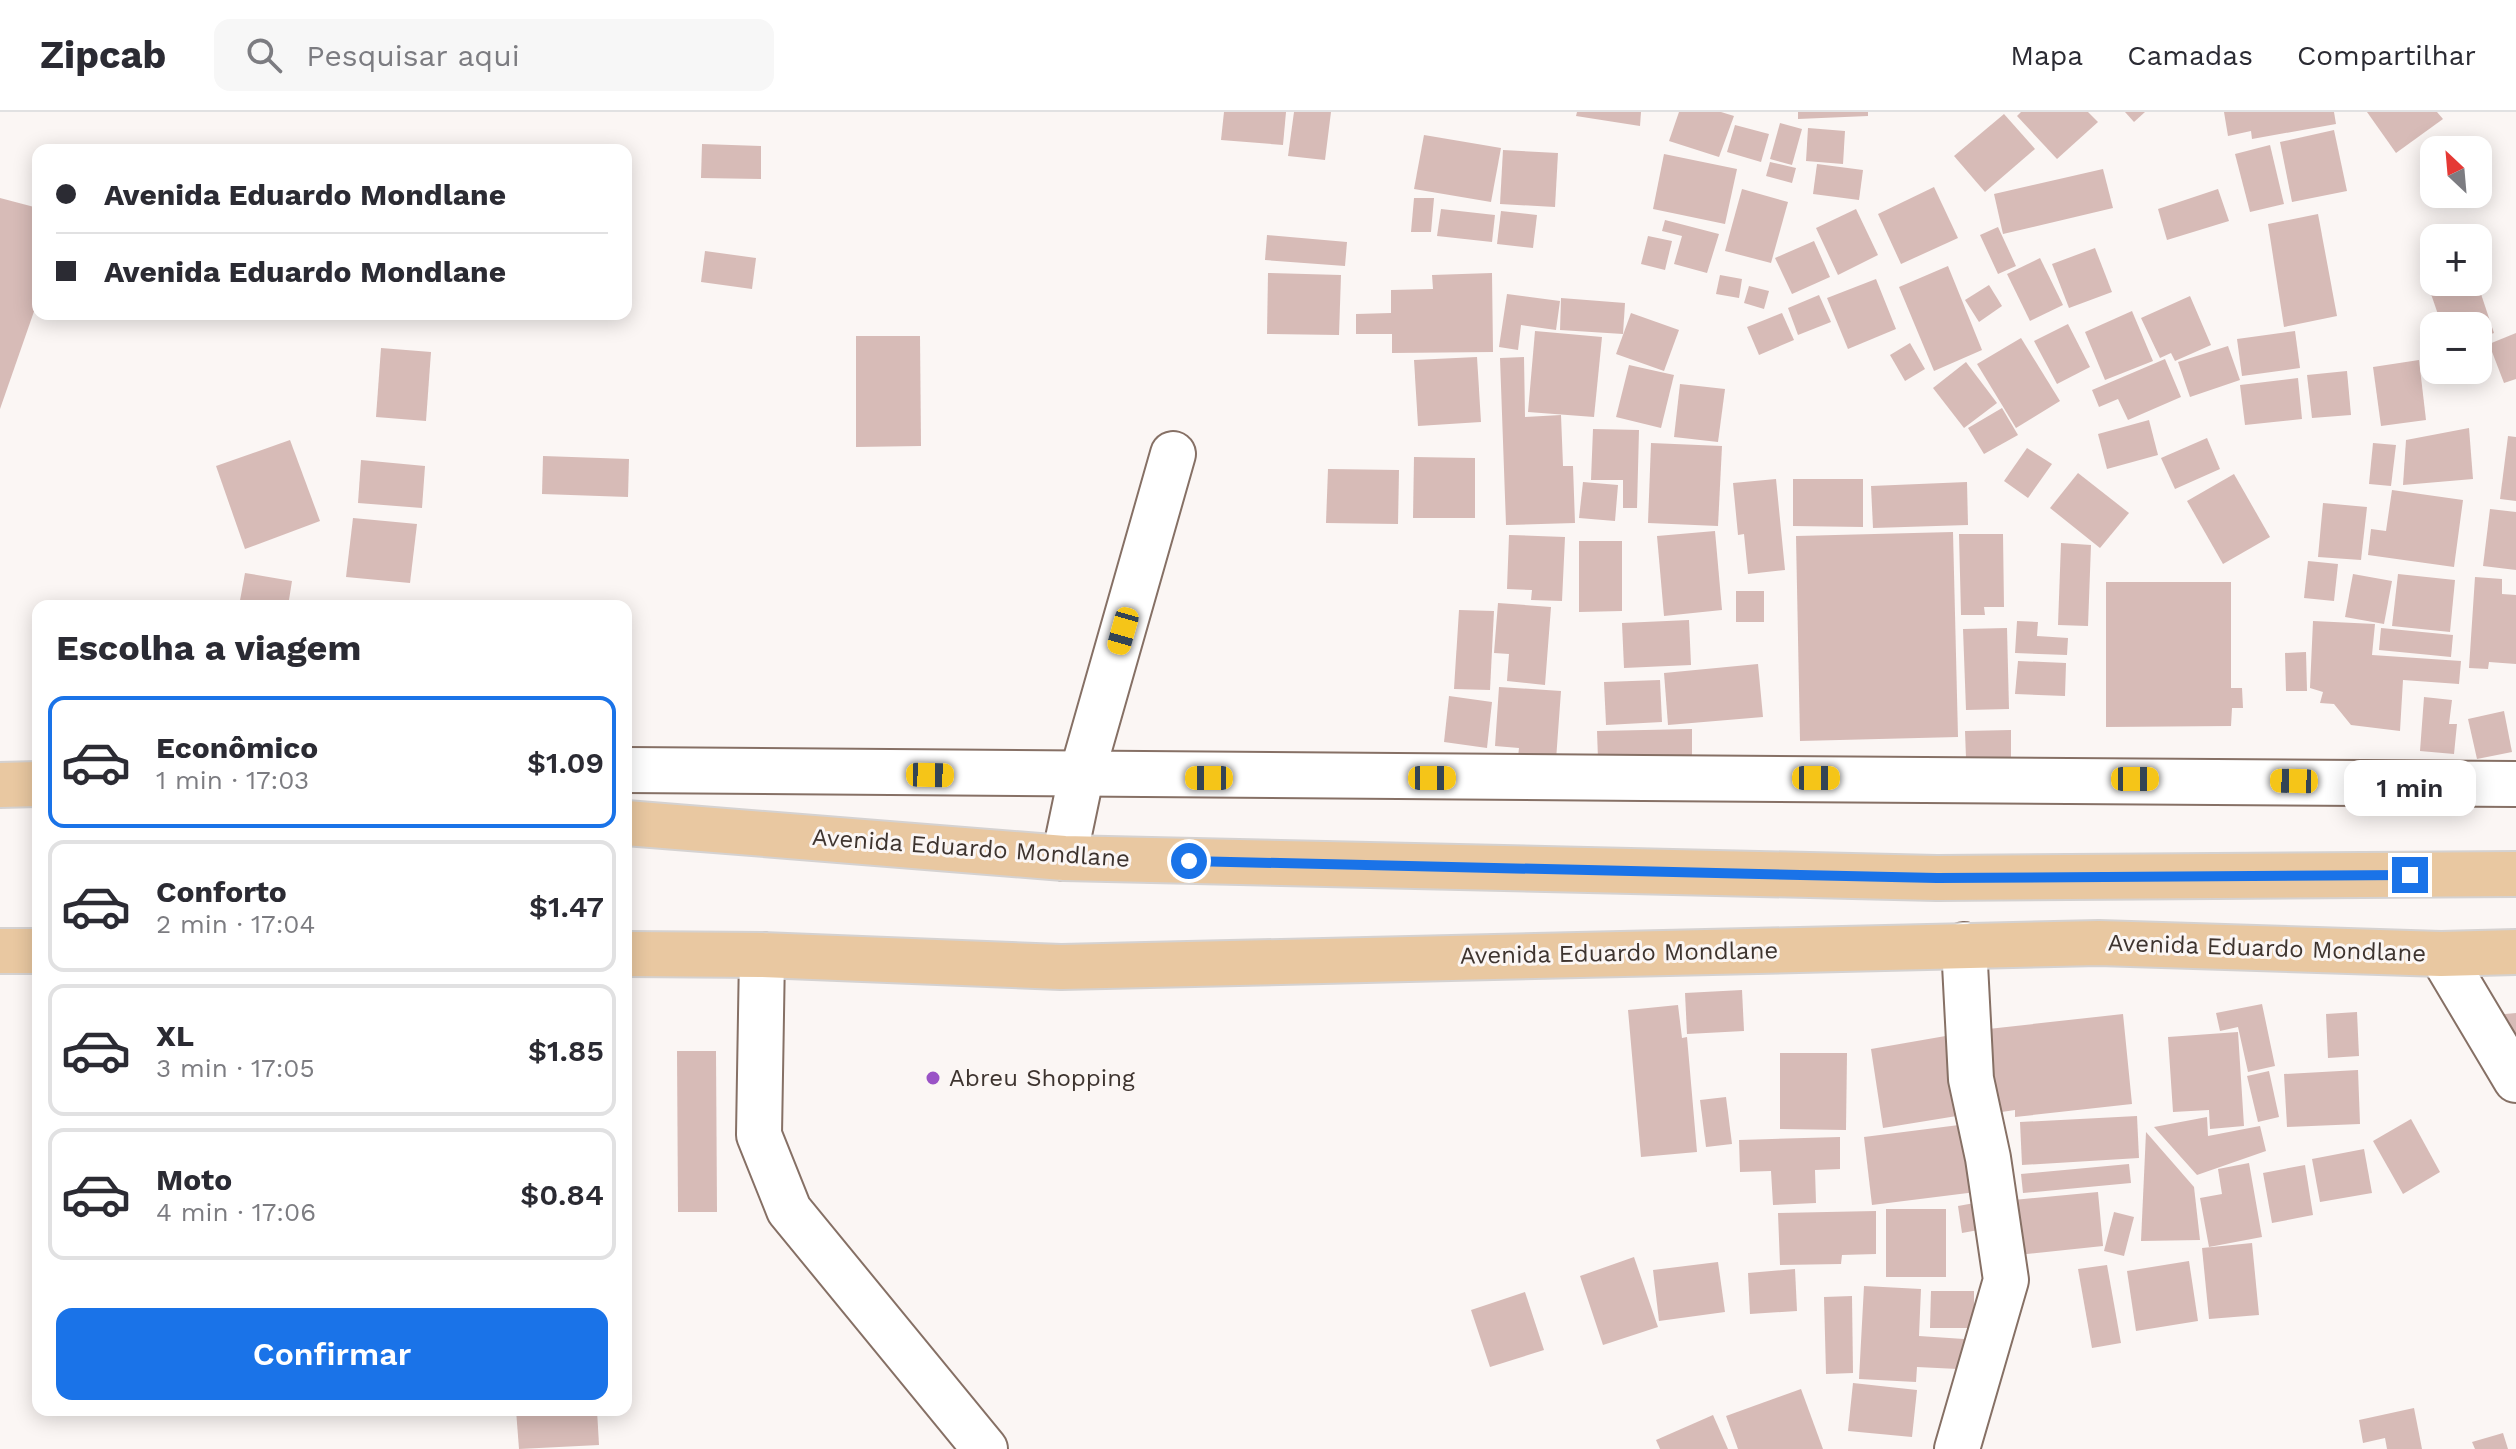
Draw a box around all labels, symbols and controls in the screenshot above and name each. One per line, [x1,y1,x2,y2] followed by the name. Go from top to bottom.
[214,19,774,91] search box
[40,33,166,77] text: Zipcab
[242,33,286,77] icon: search
[306,38,520,73] text: Pesquisar aqui
[2010,39,2083,72] text: Mapa
[2127,39,2253,72] text: Camadas
[2297,39,2476,72] text: Compartilhar
[2420,136,2492,208] north arrow
[2420,136,2492,384] map controls
[104,177,506,212] text: Avenida Eduardo Mondlane
[2420,224,2492,296] button: +
[104,254,506,289] text: Avenida Eduardo Mondlane
[2420,312,2492,384] button: −
[1105,605,1141,657] car
[56,627,361,669] text: Escolha a viagem
[60,726,132,798] icon: car
[156,730,318,765] text: Econômico
[527,745,604,780] text: $1.09
[2344,759,2476,815] callout: 1 min
[906,763,954,787] car
[156,765,309,795] text: 1 min · 17:03
[1185,766,1233,790] car
[1408,766,1456,790] car
[1792,766,1840,790] car
[2111,767,2159,791] car
[2270,769,2318,793] car
[2377,773,2443,803] text: 1 min
[811,823,1131,873] street label: Avenida Eduardo Mondlane
[1171,843,1207,879] route start
[2392,857,2428,893] route end
[60,870,132,942] icon: car
[156,874,287,909] text: Conforto
[529,889,604,924] text: $1.47
[156,909,315,939] text: 2 min · 17:04
[2107,928,2427,968] street label: Avenida Eduardo Mondlane
[1460,936,1778,970] street label: Avenida Eduardo Mondlane
[60,1014,132,1086] icon: car
[156,1018,194,1053] text: XL
[528,1033,604,1068] text: $1.85
[156,1053,315,1083] text: 3 min · 17:05
[949,1064,1135,1092] place label: Abreu Shopping
[924,1069,942,1087] marker: Abreu Shopping
[60,1158,132,1230] icon: car
[156,1162,232,1197] text: Moto
[520,1177,604,1212] text: $0.84
[156,1197,316,1227] text: 4 min · 17:06
[56,1308,608,1400] button: Confirmar

